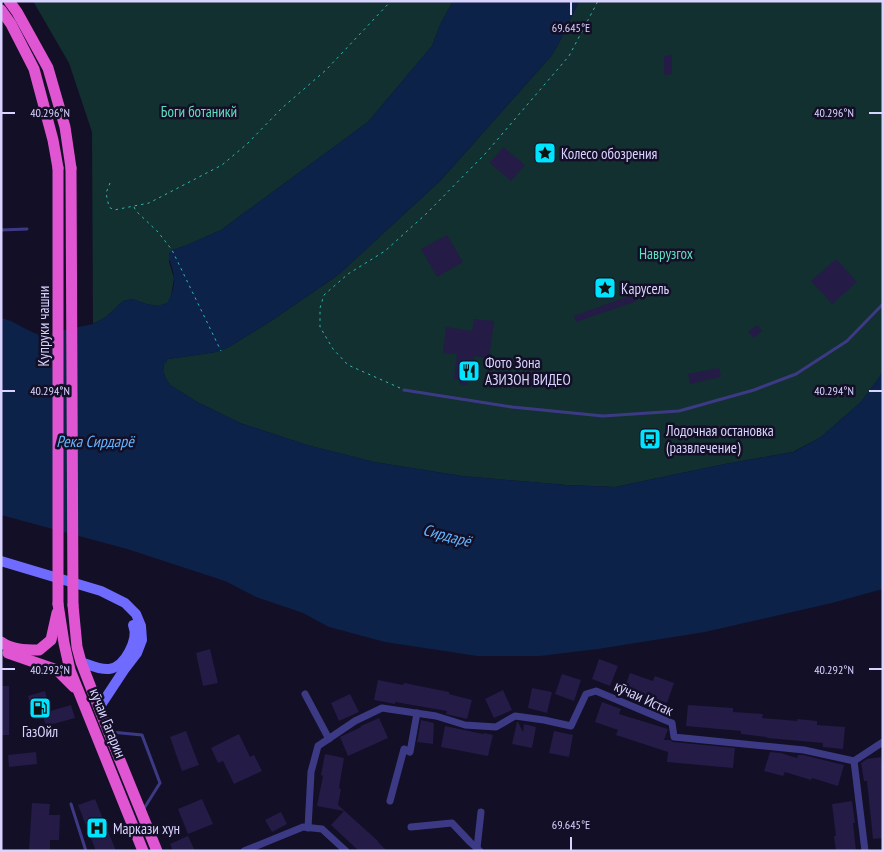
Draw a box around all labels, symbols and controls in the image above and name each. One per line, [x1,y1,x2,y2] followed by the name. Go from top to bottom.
[552,20,590,35] text: 69.645°E
[161,102,237,121] park label: Боги ботаникй
[30,105,70,120] text: 40.296°N
[814,105,854,120] text: 40.296°N
[533,141,557,165] place icon: Колесо обозрения
[561,144,658,163] place label: Колесо обозрения
[639,244,693,263] park label: Наврузгох
[593,276,617,300] place icon: Карусель
[621,279,669,298] place label: Карусель
[34,286,53,366] street label: Купруки чашни
[485,353,571,389] place label: Фото Зона АЗИЗОН ВИДЕО
[457,359,481,383] restaurant icon: Фото Зона АЗИЗОН ВИДЕО
[30,383,70,398] text: 40.294°N
[814,383,854,398] text: 40.294°N
[665,421,774,457] place label: Лодочная остановка (развлечение)
[638,427,662,451] bus stop icon: Лодочная остановка (развлечение)
[56,431,135,451] water label: Река Сирдарё
[421,519,474,551] water label: Сирдарё
[30,662,70,677] text: 40.292°N
[814,662,854,677] text: 40.292°N
[611,676,677,720] street label: кӯчаи Истак
[85,685,131,761] street label: кӯчаи Гагарин
[28,696,52,720] fuel station icon: ГазОйл
[22,722,58,741] place label: ГазОйл
[85,816,109,840] hospital icon: Маркази хун
[552,817,590,832] text: 69.645°E
[113,819,180,838] place label: Маркази хун

